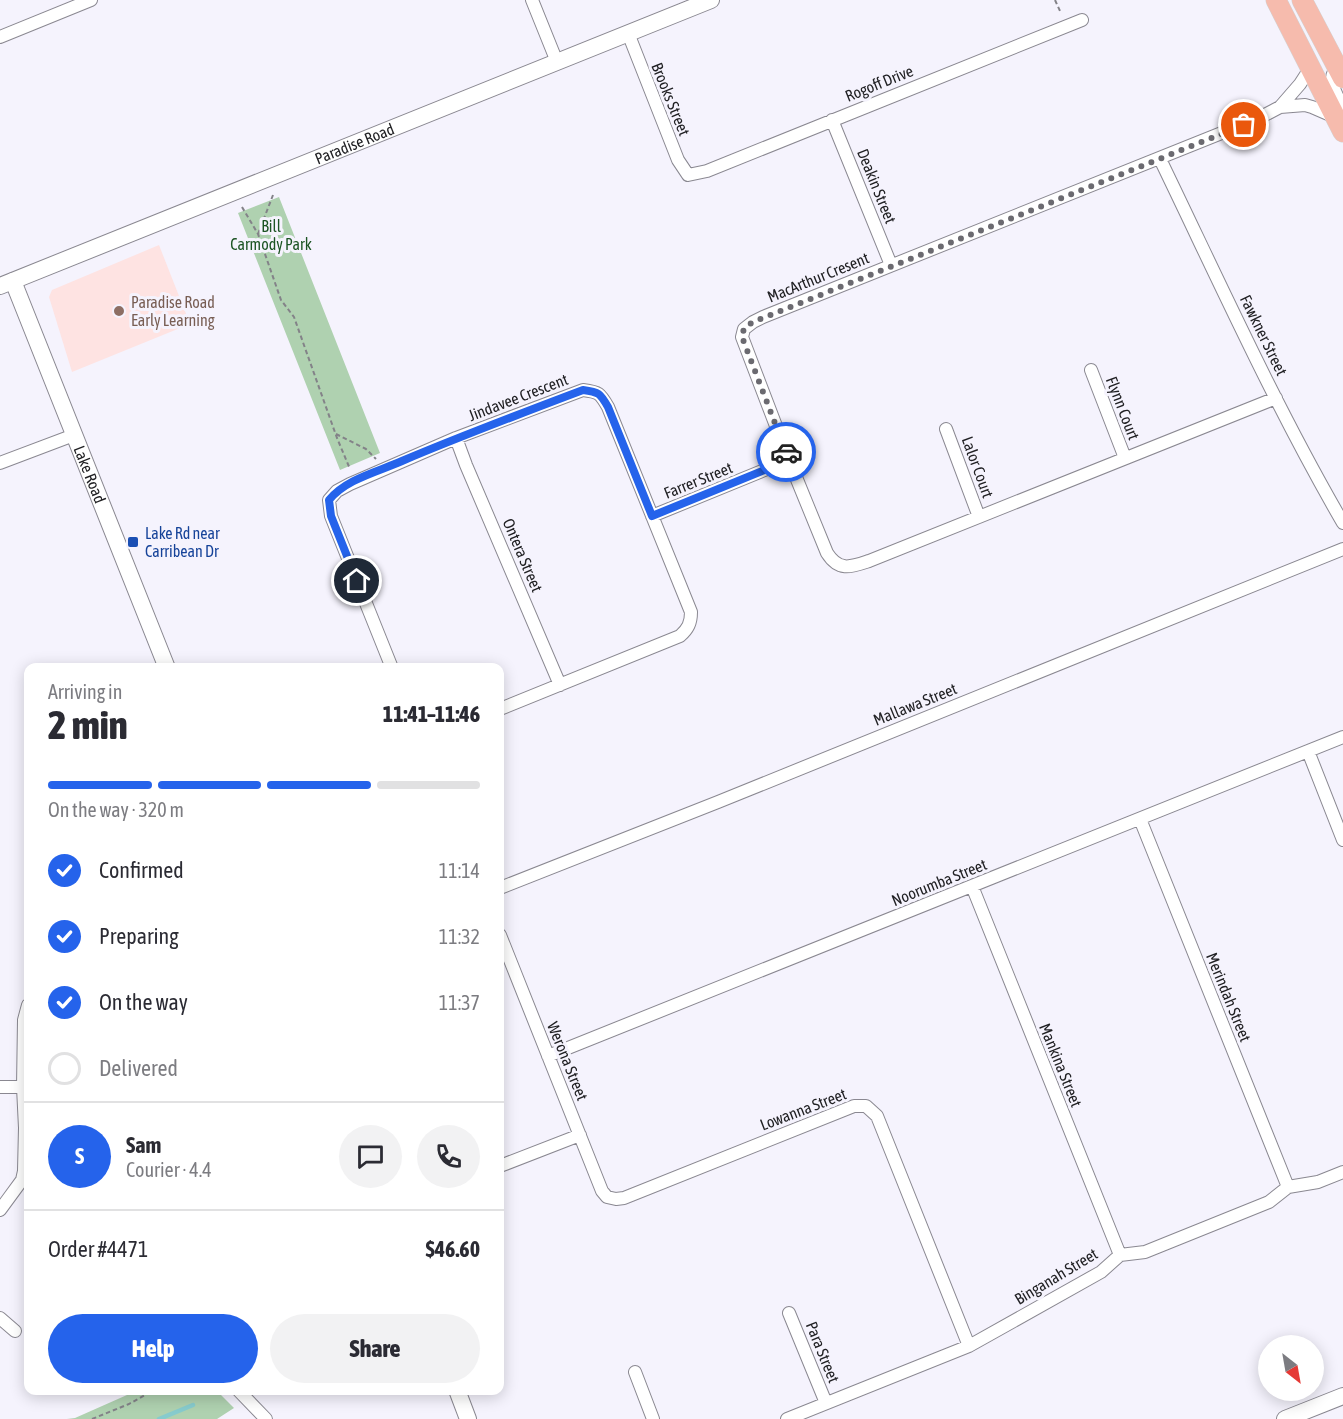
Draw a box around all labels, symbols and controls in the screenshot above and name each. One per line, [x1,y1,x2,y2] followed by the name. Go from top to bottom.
[648,60,694,139] street label: Brooks Street
[842,61,916,106] street label: Rogoff Drive
[1218,99,1269,150] pin
[1227,108,1260,141] icon: bag
[312,119,397,167] street label: Paradise Road
[854,146,900,226] street label: Deakin Street
[230,217,312,254] park label: Bill Carmody Park
[765,248,872,306] street label: MacArthur Cresent
[1237,292,1291,378] street label: Fawkner Street
[131,293,215,330] place label: Paradise Road Early Learning
[112,304,126,318] marker: Paradise Road Early Learning
[466,370,571,424] street label: Jindavee Crescent
[1102,374,1143,443] street label: Flynn Court
[756,422,816,482] courier
[959,434,997,500] street label: Lalor Court
[770,436,803,469] icon: car
[70,443,109,506] street label: Lake Road
[661,458,735,502] street label: Farrer Street
[499,516,547,595] street label: Ontera Street
[145,524,220,560] place label: Lake Rd near Carribean Dr
[126,535,140,549] marker: Lake Rd near Carribean Dr
[331,555,382,606] pin
[340,564,373,597] icon: home
[871,679,960,729] street label: Mallawa Street
[48,680,122,703] text: Arriving in
[383,701,480,727] text: 11:41–11:46
[48,703,128,747] text: 2 min
[48,798,184,821] text: On the way · 320 m
[48,854,81,887] icon: check
[889,855,989,909] street label: Noorumba Street
[99,857,184,883] text: Confirmed
[439,859,480,882] text: 11:14
[48,920,81,953] icon: check
[99,923,179,949] text: Preparing
[439,925,480,948] text: 11:32
[1203,950,1255,1044] street label: Merindah Street
[48,986,81,1019] icon: check
[99,989,188,1015] text: On the way
[439,991,480,1014] text: 11:37
[544,1019,592,1103] street label: Werona Street
[1036,1021,1086,1110] street label: Mankina Street
[99,1055,178,1081] text: Delivered
[757,1084,849,1134] street label: Lowanna Street
[339,1125,402,1188] button: chat
[417,1125,480,1188] button: phone
[126,1132,161,1158] text: Sam
[75,1143,84,1169] text: S
[126,1158,212,1181] text: Courier · 4.4
[48,1236,148,1262] text: Order #4471
[425,1236,480,1262] text: $46.60
[1011,1244,1101,1309] street label: Binganah Street
[48,1314,258,1383] button: Help
[270,1314,480,1383] button: Share
[803,1319,843,1385] street label: Para Street
[1258,1335,1324,1401] north arrow
[1258,1335,1324,1401] map controls

